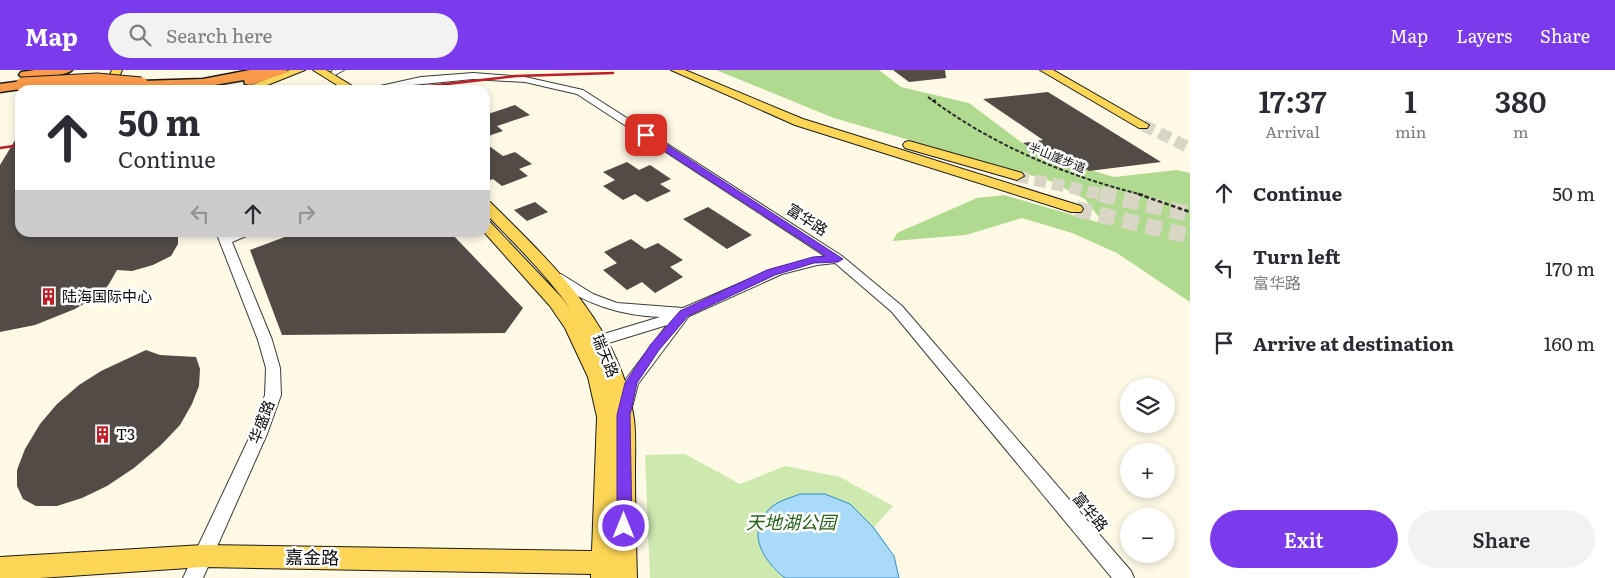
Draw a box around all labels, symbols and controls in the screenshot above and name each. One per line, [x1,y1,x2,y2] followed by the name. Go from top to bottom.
[108,13,458,58] search box
[25,18,78,53] text: Map
[126,21,154,49] icon: search
[166,21,272,49] text: Search here
[1390,22,1428,49] text: Map
[1456,22,1512,49] text: Layers
[1540,22,1590,49] text: Share
[1258,78,1327,122] text: 17:37
[1405,78,1417,122] text: 1
[1495,78,1547,122] text: 380
[118,95,201,147] text: 50 m
[35,105,100,170] icon: ahead
[625,114,667,156] pin
[1265,119,1320,143] text: Arrival
[1395,119,1426,143] text: min
[1513,119,1528,143] text: m
[632,121,660,149] icon: arrive
[1026,137,1089,177] street label: 半山崖步道
[118,142,216,175] text: Continue
[1210,179,1238,207] icon: ahead
[1253,179,1342,207] text: Continue
[1552,179,1595,207] text: 50 m
[783,197,833,241] street label: 富华路
[186,200,214,228] icon: left
[239,200,267,228] icon: ahead
[292,200,320,228] icon: right
[1253,242,1340,270] text: Turn left
[1210,254,1238,282] icon: left
[1545,254,1595,282] text: 170 m
[1253,270,1301,294] text: 富华路
[62,284,152,307] place label: 陆海国际中心
[38,287,58,307] building icon: 陆海国际中心
[1210,329,1238,357] icon: arrive
[1253,329,1454,357] text: Arrive at destination
[1544,329,1595,357] text: 160 m
[587,330,625,381] street label: 瑞天路
[1120,378,1175,563] map controls
[1120,378,1175,433] button: layers
[242,396,279,447] street label: 华盛路
[116,422,135,445] place label: T3
[92,425,112,445] building icon: T3
[1120,443,1175,498] button: +
[1068,486,1114,536] street label: 富华路
[597,499,649,551] position arrow
[746,508,839,535] park label: 天地湖公园
[1120,508,1175,563] button: −
[1210,510,1398,568] button: Exit
[1408,510,1595,568] button: Share
[285,543,339,570] street label: 嘉金路

